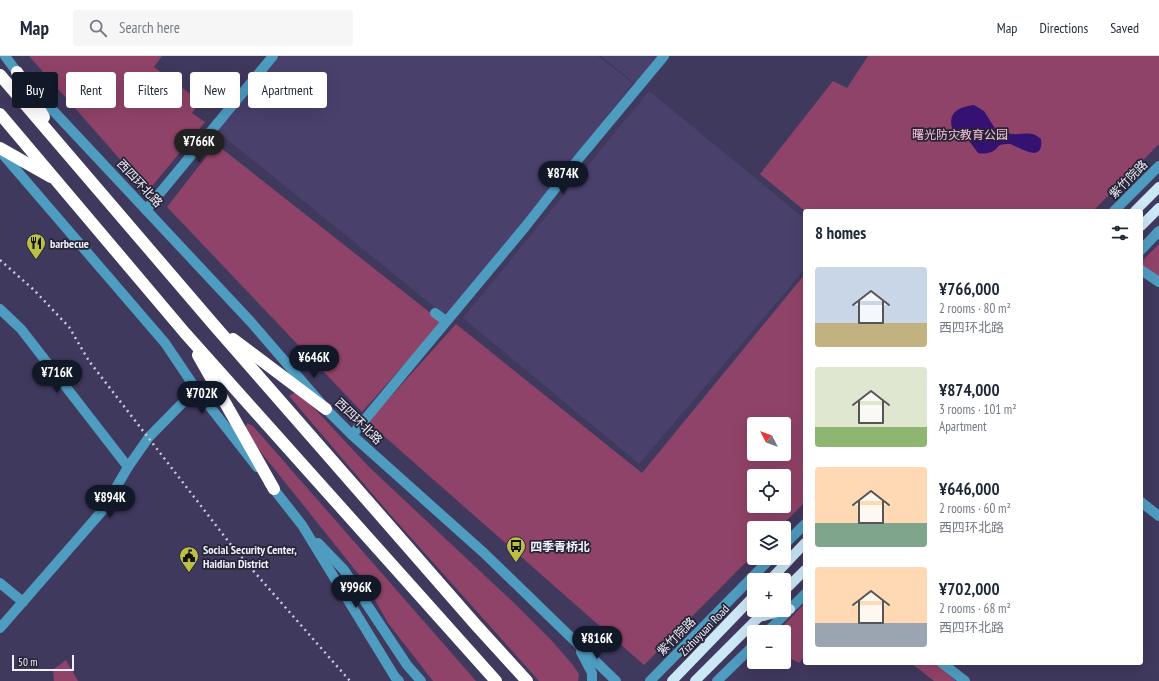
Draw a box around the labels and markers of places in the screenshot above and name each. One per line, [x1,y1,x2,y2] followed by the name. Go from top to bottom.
[171,129,227,163] pin: ¥766K
[535,161,591,195] pin: ¥874K
[25,232,47,260] restaurant icon: barbecue
[50,236,89,251] place label: barbecue
[286,345,342,379] pin: ¥646K
[29,360,85,394] pin: ¥716K
[174,381,230,415] pin: ¥702K
[82,485,138,519] pin: ¥894K
[505,535,527,563] bus stop icon: 四季青桥北
[530,539,590,554] place label: 四季青桥北
[203,542,297,571] place label: Social Security Center, Haidian District
[178,545,200,573] public building icon: Social Security Center, Haidian District
[328,575,384,609] pin: ¥996K
[569,626,625,660] pin: ¥816K

